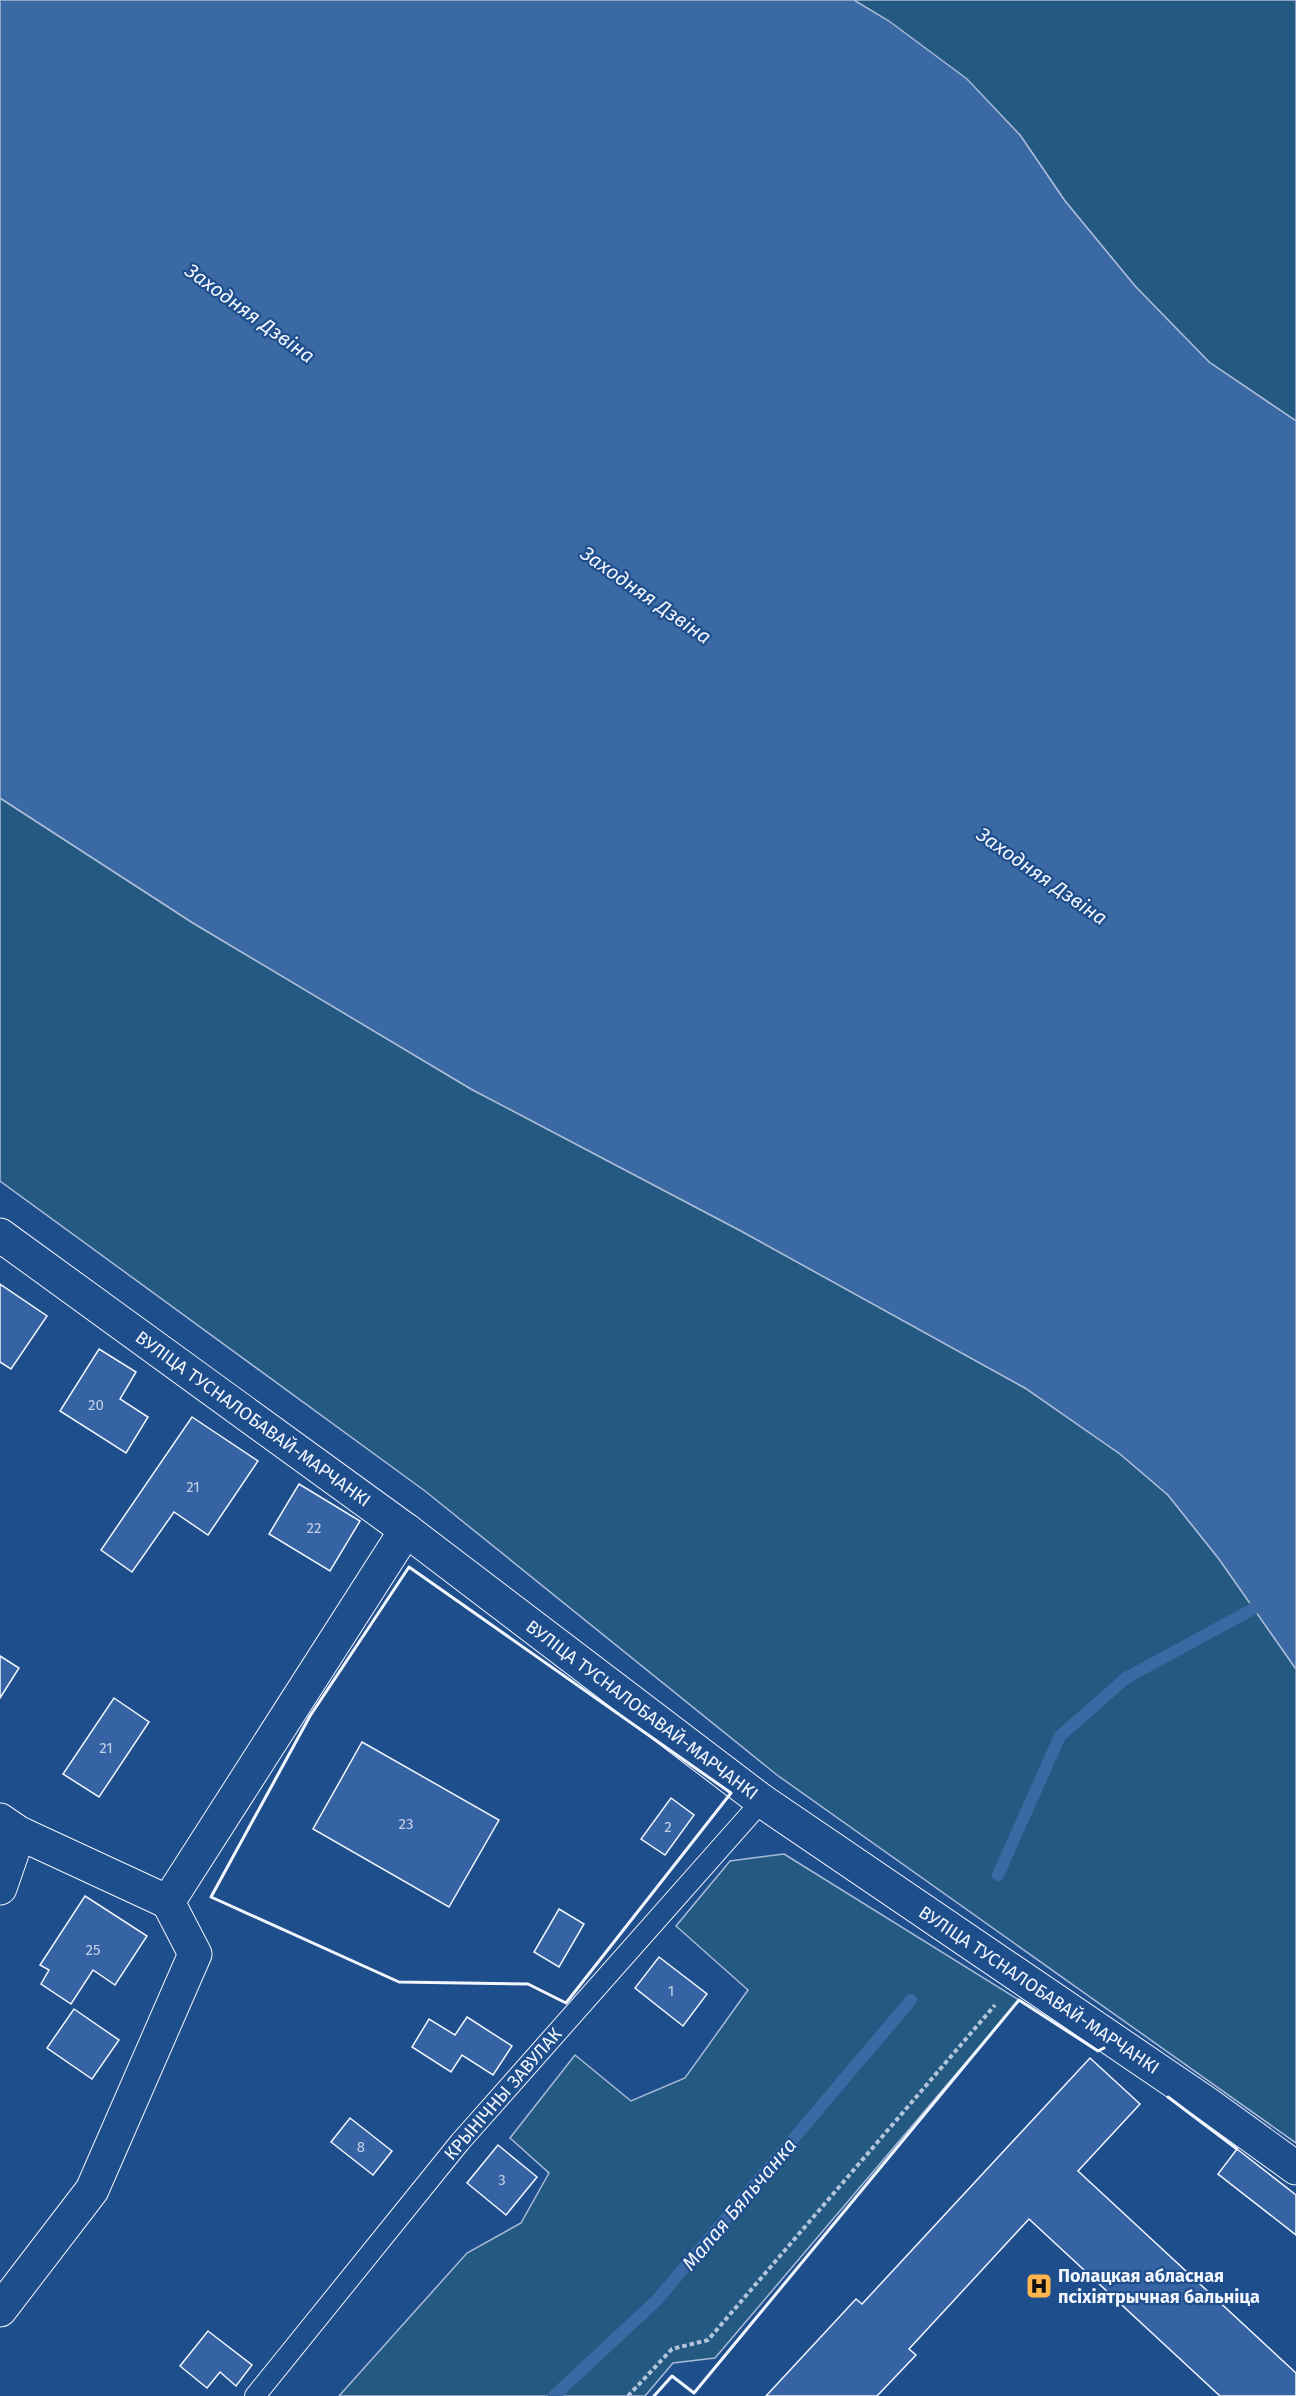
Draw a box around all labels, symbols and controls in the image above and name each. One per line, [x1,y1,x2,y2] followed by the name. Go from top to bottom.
[180,257,319,368] water label: Заходняя Дзвіна
[575,540,716,649] water label: Заходняя Дзвіна
[971,821,1112,930] water label: Заходняя Дзвіна
[131,1326,375,1512] street label: ВУЛІЦА ТУСНАЛОБАВАЙ-МАРЧАНКІ
[88,1396,104,1414] house number: 20
[186,1478,200,1496] house number: 21
[307,1519,321,1537] house number: 22
[521,1615,763,1805] street label: ВУЛІЦА ТУСНАЛОБАВАЙ-МАРЧАНКІ
[99,1739,113,1757] house number: 21
[399,1815,413,1833] house number: 23
[664,1818,672,1836] house number: 2
[915,1901,1163,2079] street label: ВУЛІЦА ТУСНАЛОБАВАЙ-МАРЧАНКІ
[86,1941,100,1959] house number: 25
[668,1982,674,2000] house number: 1
[439,2023,567,2165] street label: КРЫНІЧНЫ ЗАВУЛАК
[677,2133,801,2275] water label: Малая Бяльчанка
[357,2138,365,2156] house number: 8
[498,2171,506,2189] house number: 3
[1058,2265,1260,2308] place label: Полацкая абласная псіхіятрычная бальніца
[1024,2271,1054,2301] hospital icon: Полацкая абласная псіхіятрычная бальніца

